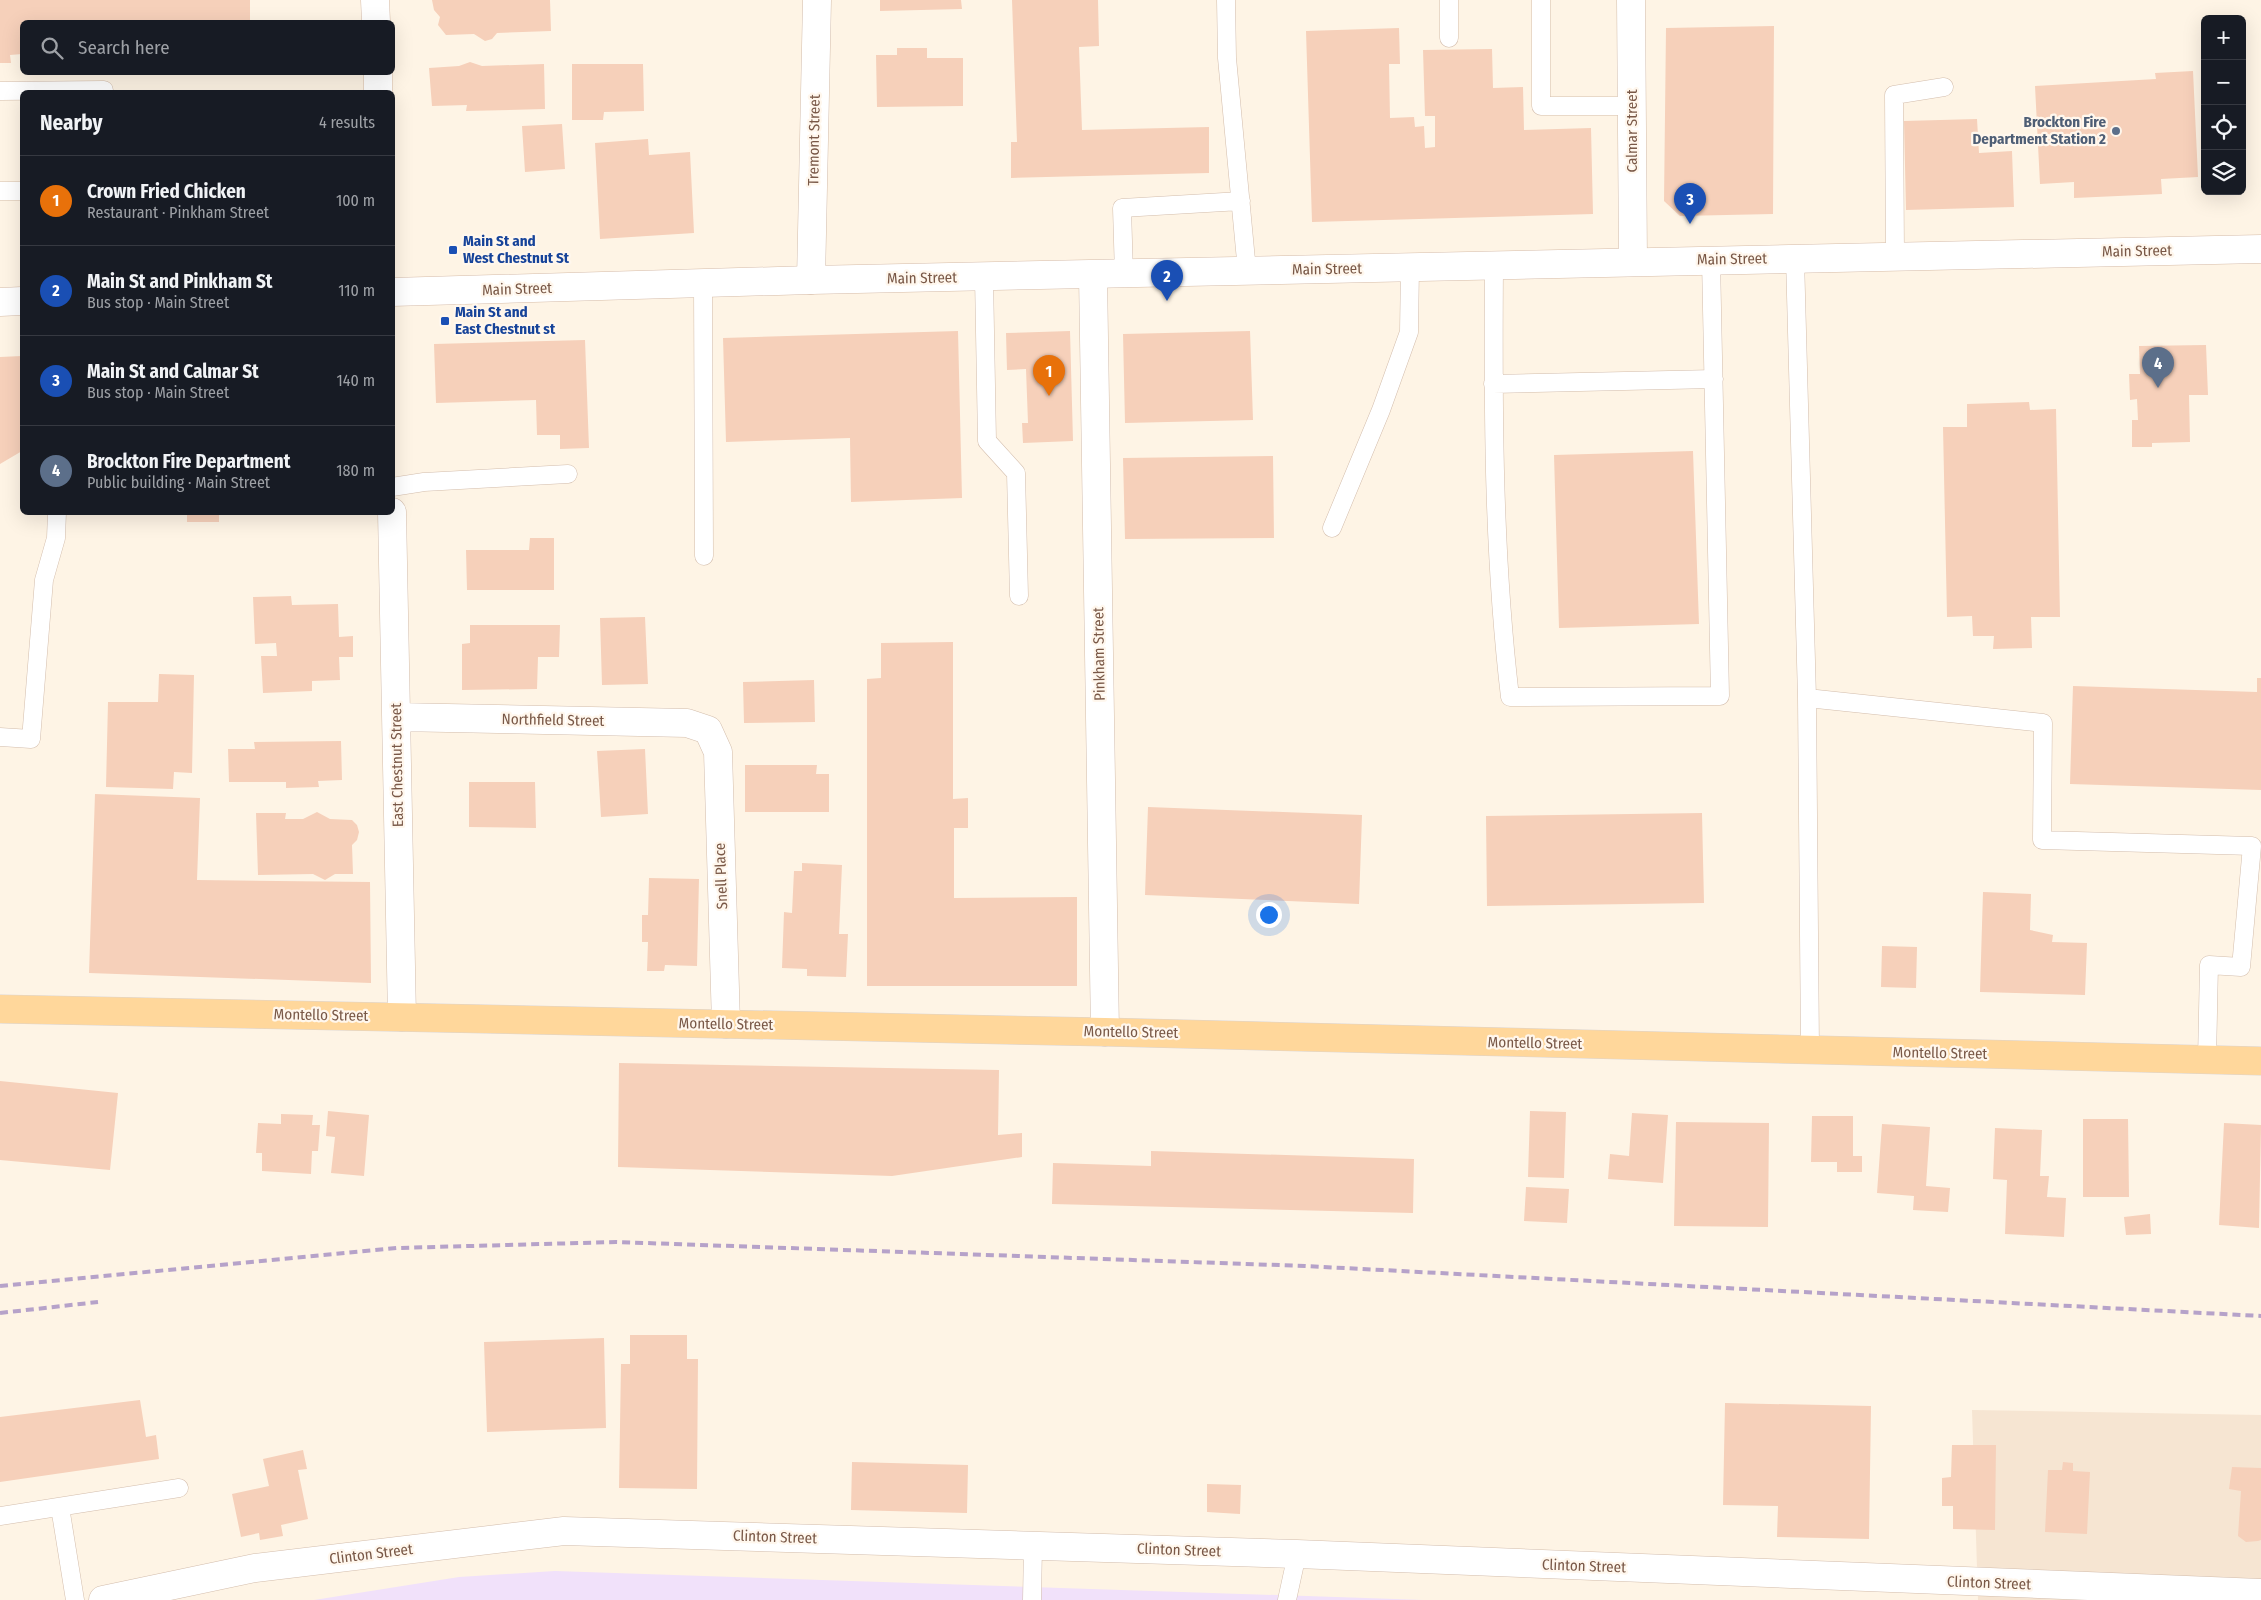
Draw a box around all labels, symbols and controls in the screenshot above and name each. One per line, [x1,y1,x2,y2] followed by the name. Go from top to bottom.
[2201,15,2246,195] map controls
[2201,15,2246,60] button: +
[20,20,395,75] search box
[38,34,66,62] icon: search
[78,36,170,59] text: Search here
[2201,60,2246,105] button: −
[1623,89,1641,173] street label: Calmar Street
[804,94,824,186] street label: Tremont Street
[2201,105,2246,150] button: locate
[40,110,102,136] text: Nearby
[319,113,375,132] text: 4 results
[1972,113,2106,148] place label: Brockton Fire Department Station 2
[2110,125,2122,137] marker: Brockton Fire Department Station 2
[2201,150,2246,195] button: layers
[87,180,246,203] text: Crown Fried Chicken
[1674,183,1706,224] pin: 3
[53,191,59,210] text: 1
[336,191,375,210] text: 100 m
[87,203,269,222] text: Restaurant · Pinkham Street
[463,232,570,267] place label: Main St and West Chestnut St
[2102,241,2172,261] street label: Main Street
[447,244,459,256] marker: Main St and West Chestnut St
[1697,249,1767,269] street label: Main Street
[1292,259,1362,279] street label: Main Street
[1151,260,1183,301] pin: 2
[887,268,957,288] street label: Main Street
[87,270,272,293] text: Main St and Pinkham St
[482,279,552,299] street label: Main Street
[52,281,60,300] text: 2
[338,281,375,300] text: 110 m
[87,293,229,312] text: Bus stop · Main Street
[455,303,556,338] place label: Main St and East Chestnut st
[439,315,451,327] marker: Main St and East Chestnut st
[2142,347,2174,388] pin: 4
[1033,355,1065,396] pin: 1
[87,360,259,383] text: Main St and Calmar St
[52,371,60,390] text: 3
[337,371,375,390] text: 140 m
[87,383,229,402] text: Bus stop · Main Street
[87,450,290,473] text: Brockton Fire Department
[52,461,60,480] text: 4
[336,461,375,480] text: 180 m
[87,473,270,492] text: Public building · Main Street
[1089,607,1109,701] street label: Pinkham Street
[387,703,407,827] street label: East Chestnut Street
[502,710,605,730] street label: Northfield Street
[711,842,731,910] street label: Snell Place
[1256,902,1282,928] your location
[273,1005,369,1025] street label: Montello Street
[678,1014,774,1034] street label: Montello Street
[1083,1022,1179,1042] street label: Montello Street
[1487,1033,1583,1053] street label: Montello Street
[1892,1043,1988,1063] street label: Montello Street
[733,1527,817,1547] street label: Clinton Street
[328,1540,414,1568] street label: Clinton Street
[1137,1540,1221,1560] street label: Clinton Street
[1542,1556,1626,1576] street label: Clinton Street
[1947,1573,2031,1593] street label: Clinton Street

